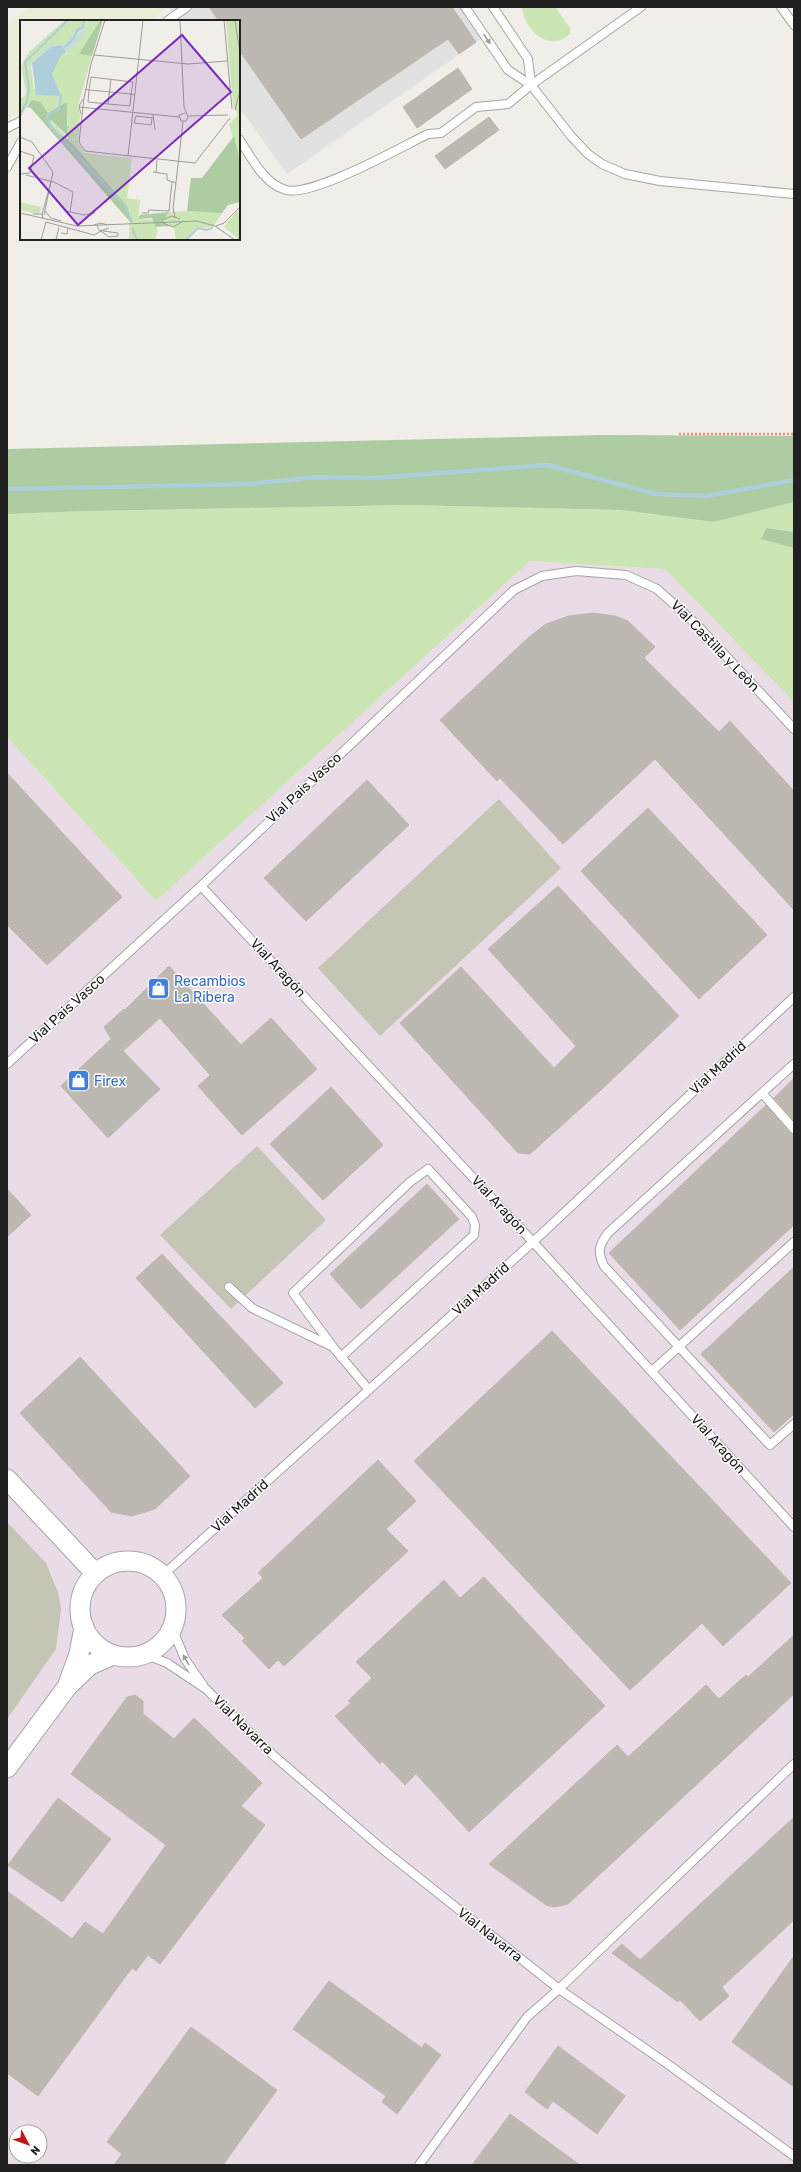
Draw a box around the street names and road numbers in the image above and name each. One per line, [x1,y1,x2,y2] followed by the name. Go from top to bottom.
[667,597,763,695] street label: Vial Castilla y Leòn
[263,749,345,827] street label: Vial Pais Vasco
[247,935,309,1001] street label: Vial Aragón
[26,970,108,1048] street label: Vial Pais Vasco
[686,1037,750,1099] street label: Vial Madrid
[468,1172,530,1238] street label: Vial Aragón
[449,1259,513,1319] street label: Vial Madrid
[687,1411,749,1477] street label: Vial Aragón
[208,1476,272,1536] street label: Vial Madrid
[209,1692,277,1758] street label: Vial Navarra
[454,1904,526,1966] street label: Vial Navarra

